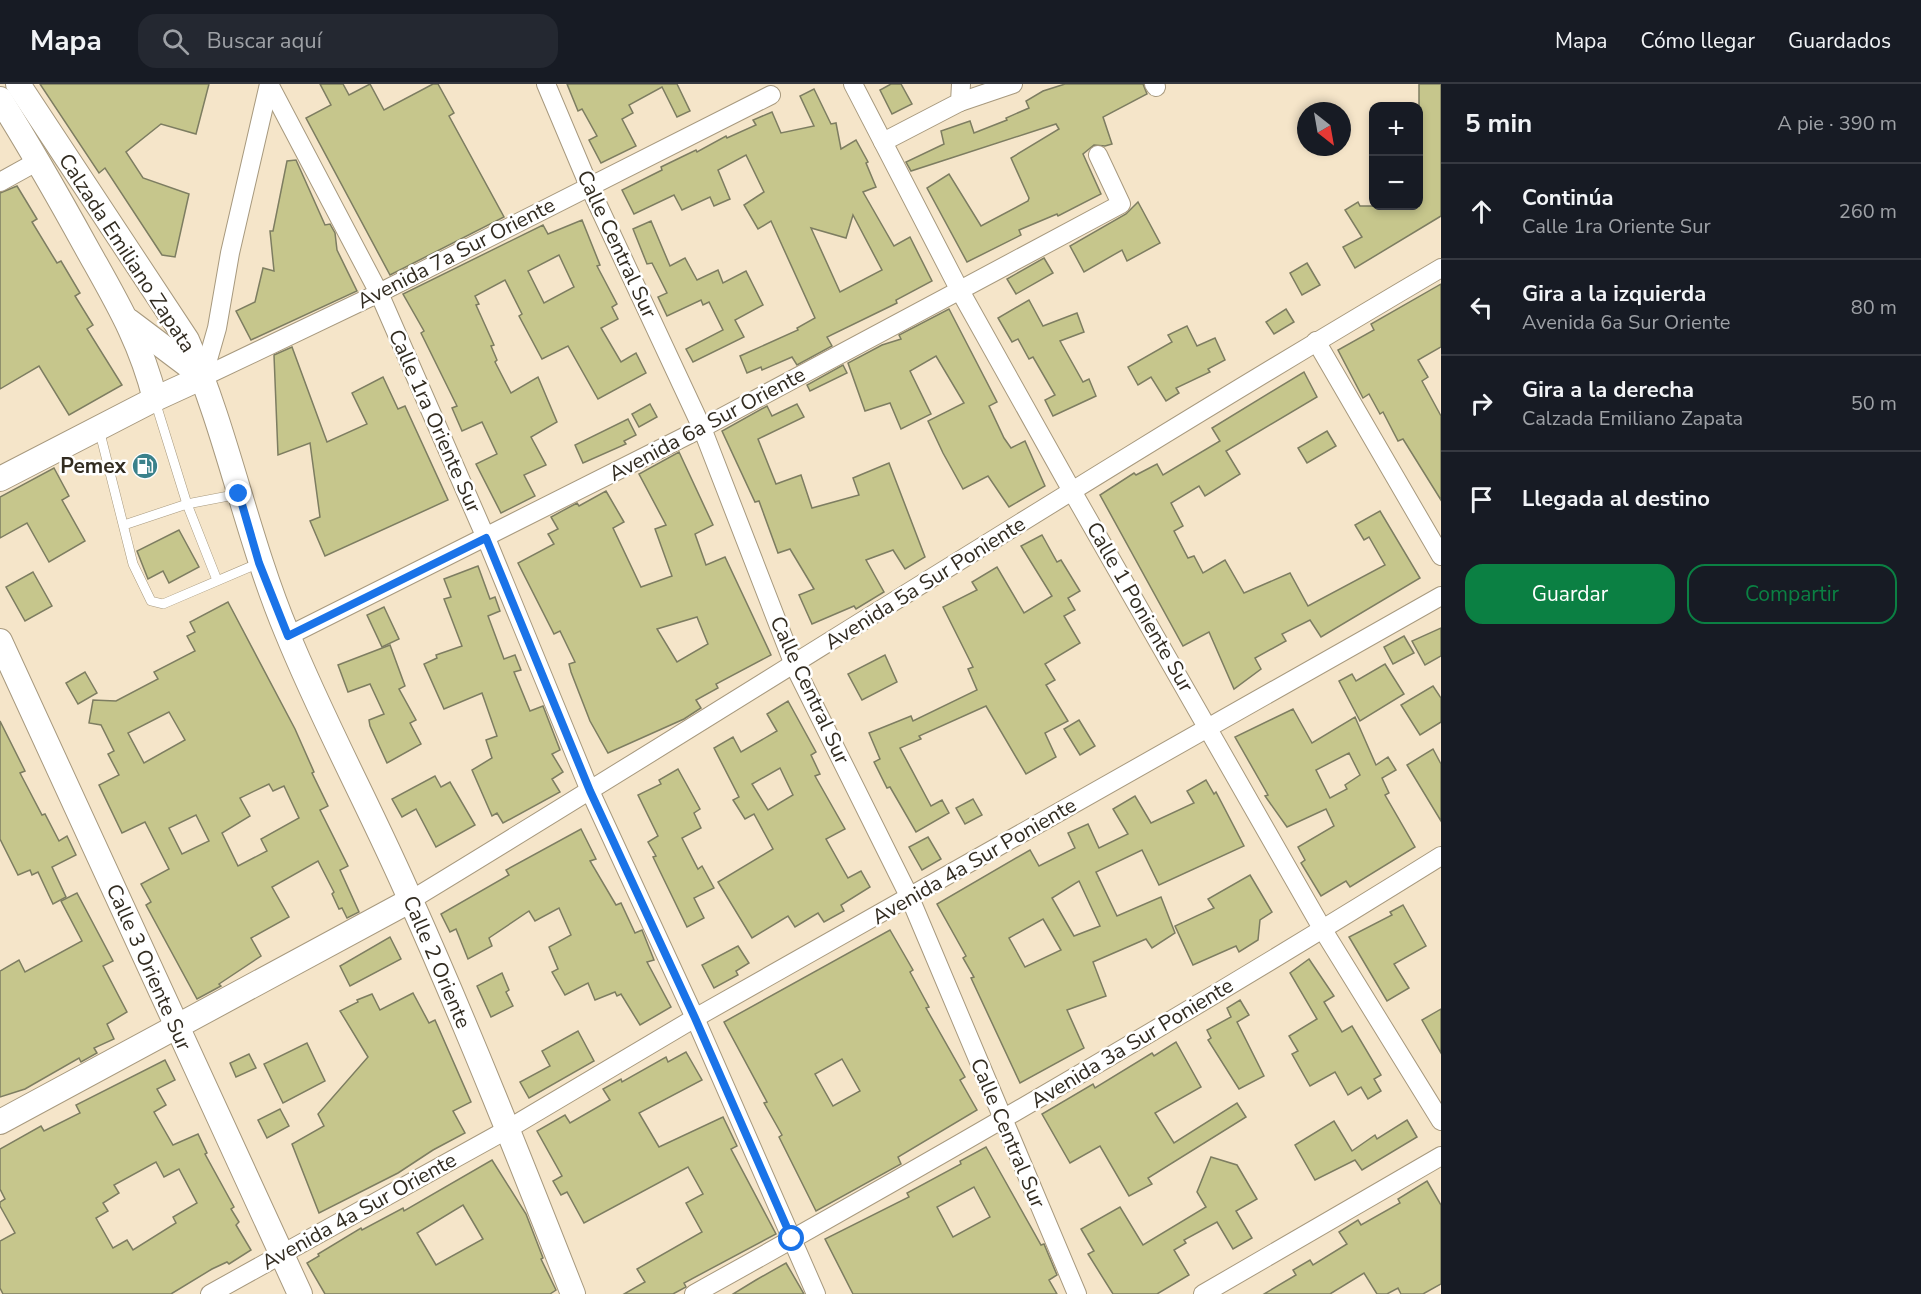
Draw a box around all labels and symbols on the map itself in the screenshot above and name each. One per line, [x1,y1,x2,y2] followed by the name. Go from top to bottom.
[1297,102,1351,156] north arrow
[52,148,202,358] street label: Calzada Emiliano Zapata
[570,166,664,323] street label: Calle Central Sur
[352,191,560,315] street label: Avenida 7a Sur Oriente
[382,325,488,518] street label: Calle 1ra Oriente Sur
[604,360,810,488] street label: Avenida 6a Sur Oriente
[130,451,160,481] fuel station icon: Pemex
[60,452,127,480] place label: Pemex
[225,480,251,506] route end
[819,510,1031,656] street label: Avenida 5a Sur Poniente
[1080,517,1200,698] street label: Calle 1 Poniente Sur
[763,612,857,769] street label: Calle Central Sur
[867,791,1081,931] street label: Avenida 4a Sur Poniente
[100,879,198,1055] street label: Calle 3 Oriente Sur
[396,891,478,1033] street label: Calle 2 Oriente
[1025,971,1239,1115] street label: Avenida 3a Sur Poniente
[964,1054,1052,1213] street label: Calle Central Sur
[256,1146,462,1276] street label: Avenida 4a Sur Oriente
[778,1225,804,1251] route start

